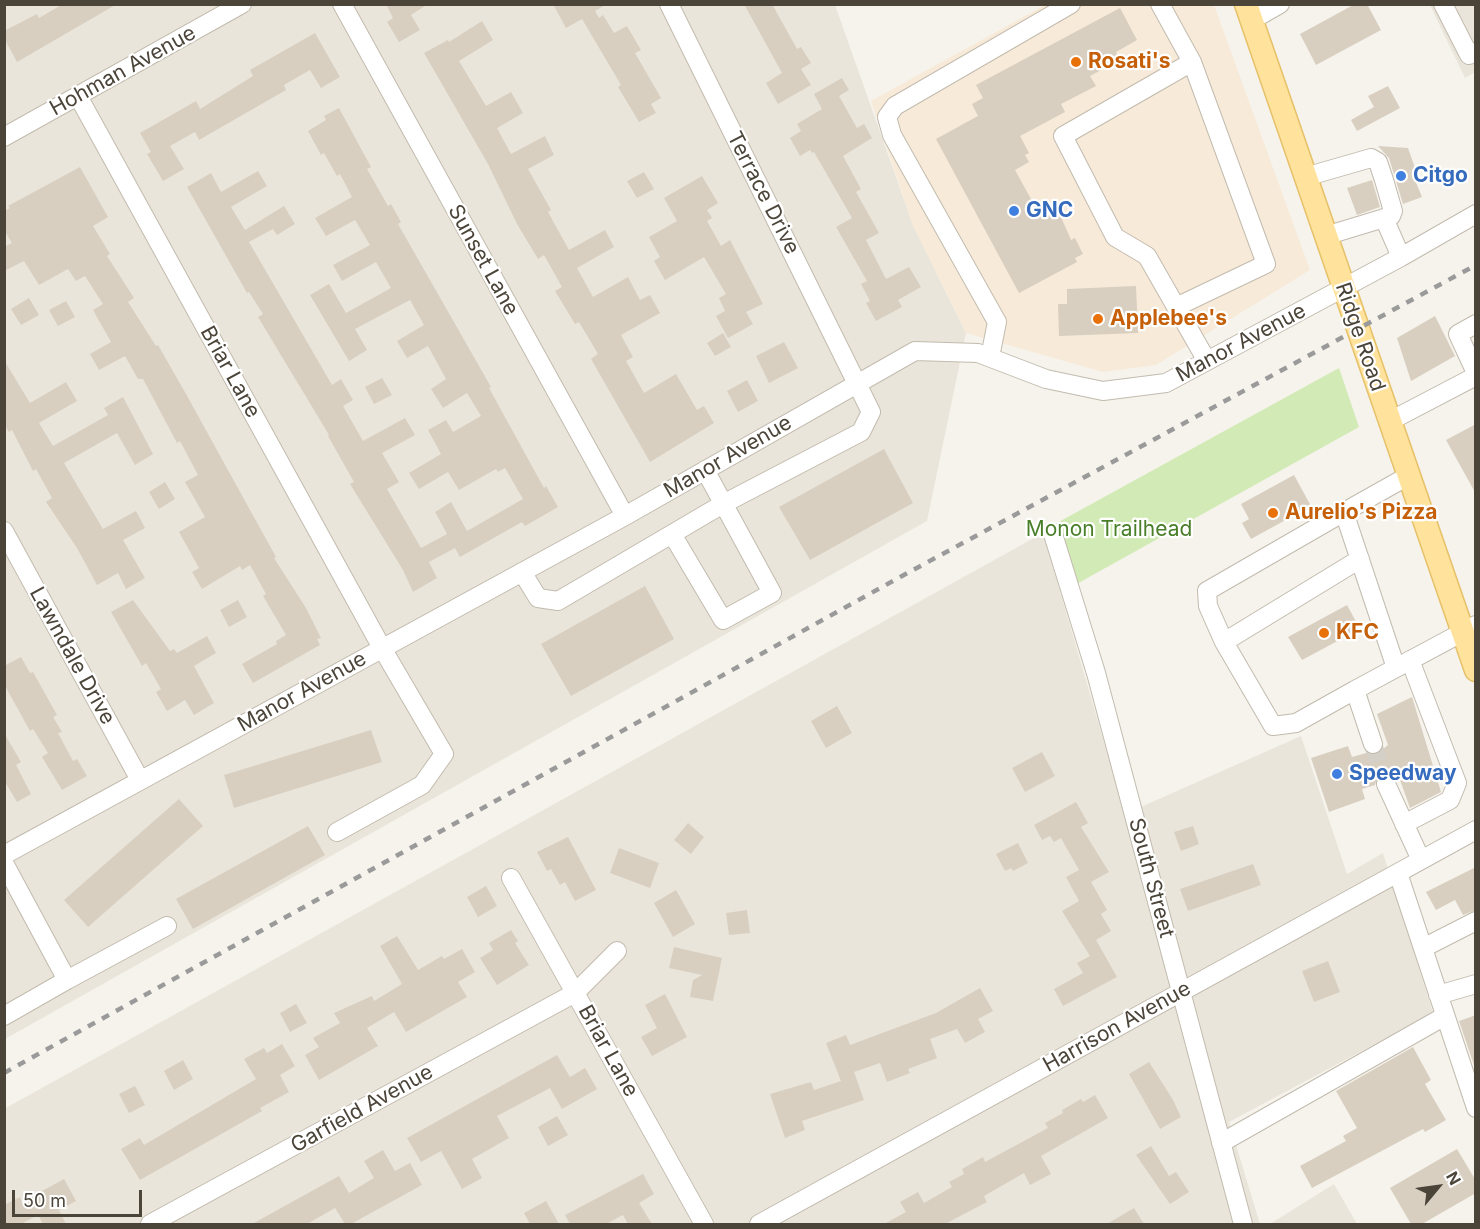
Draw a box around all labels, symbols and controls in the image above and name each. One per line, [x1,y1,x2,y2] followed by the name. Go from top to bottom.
[46,20,200,122] street label: Hohman Avenue
[1088,49,1170,75] place label: Rosati's
[1069,55,1083,69] marker: Rosati's
[721,127,805,259] street label: Terrace Drive
[1413,163,1468,189] place label: Citgo
[1394,169,1408,183] marker: Citgo
[1026,198,1073,224] place label: GNC
[442,200,524,320] street label: Sunset Lane
[1007,204,1021,218] marker: GNC
[1330,279,1390,395] street label: Ridge Road
[1172,298,1310,388] street label: Manor Avenue
[1110,306,1227,332] place label: Applebee's
[1091,312,1105,326] marker: Applebee's
[195,322,265,422] street label: Briar Lane
[660,410,796,504] street label: Manor Avenue
[1285,500,1437,526] place label: Aurelio's Pizza
[1266,506,1280,520] marker: Aurelio's Pizza
[1026,517,1192,543] park label: Monon Trailhead
[24,583,120,729] street label: Lawndale Drive
[1336,620,1379,646] place label: KFC
[1317,626,1331,640] marker: KFC
[233,646,371,738] street label: Manor Avenue
[1349,761,1457,787] place label: Speedway
[1330,767,1344,781] marker: Speedway
[1123,815,1179,941] street label: South Street
[1039,976,1195,1078] street label: Harrison Avenue
[573,1001,643,1101] street label: Briar Lane
[287,1060,437,1158] street label: Garfield Avenue
[1408,1157,1468,1217] north arrow
[1442,1168,1465,1188] text: N
[15,1178,146,1216] scale bar
[23,1190,66,1211] text: 50 m

